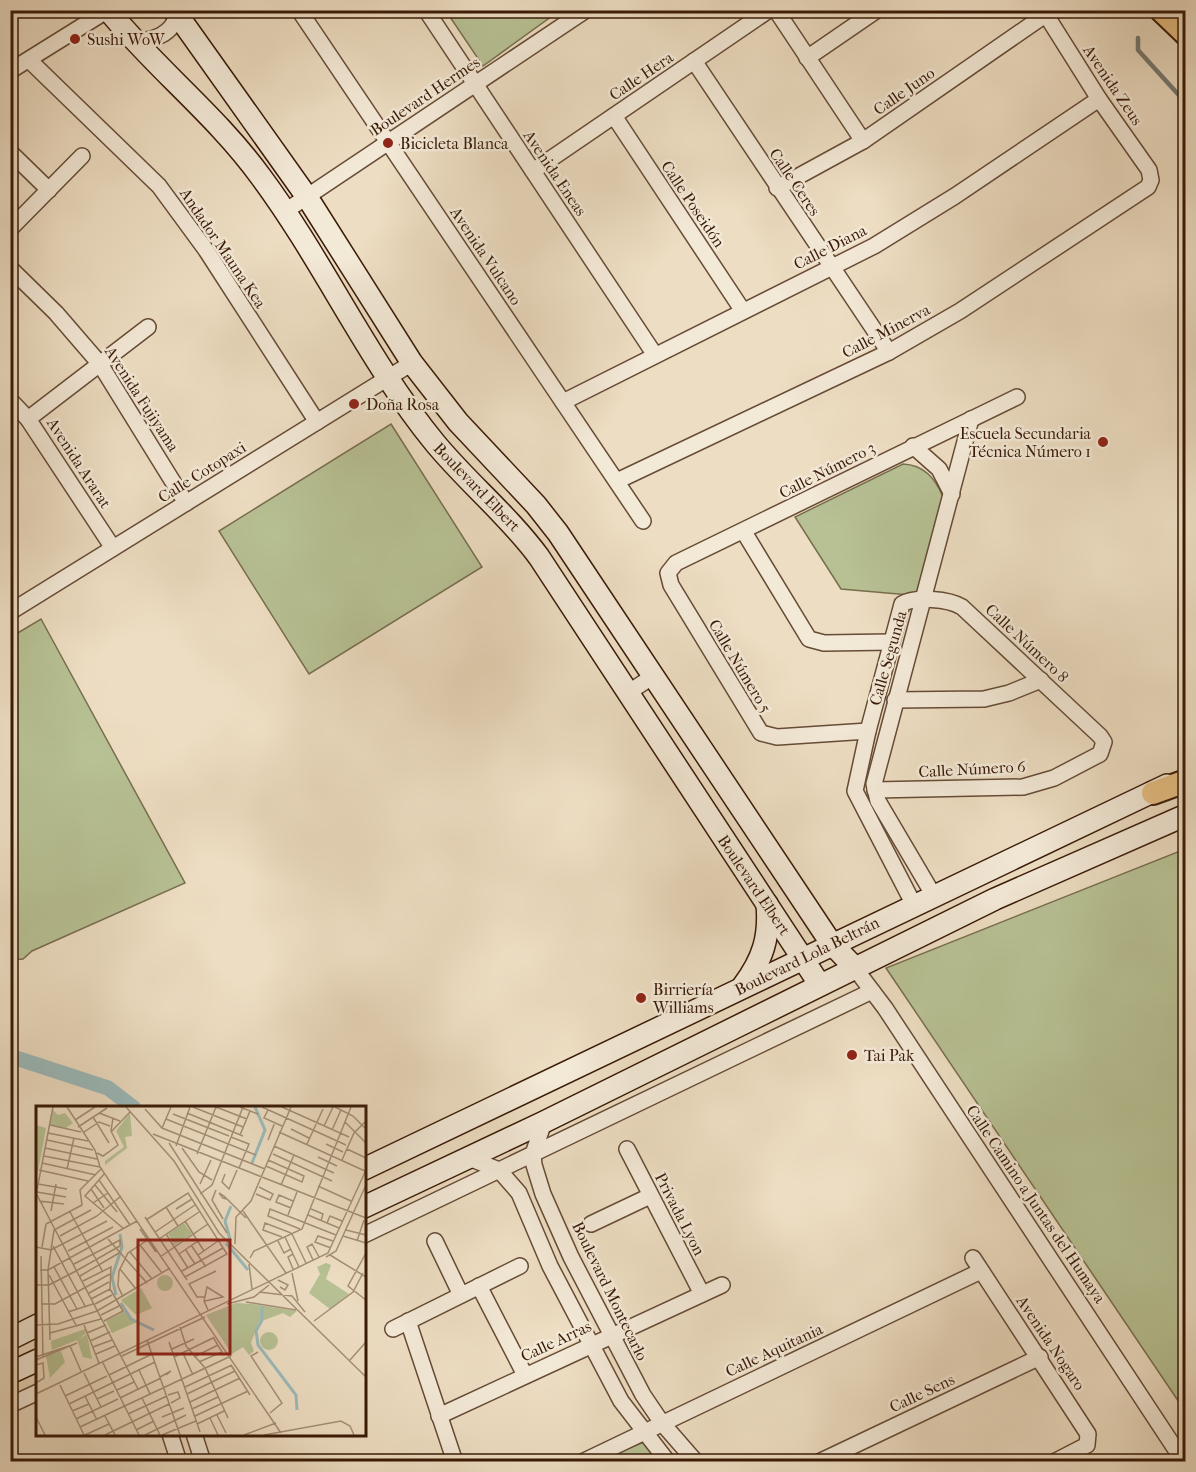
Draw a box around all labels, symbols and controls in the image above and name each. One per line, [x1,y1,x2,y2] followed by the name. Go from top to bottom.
[87,30,166,49] place label: Sushi WoW
[68,32,82,46] marker: Sushi WoW
[1079,40,1147,129] street label: Avenida Zeus
[605,47,677,104] street label: Calle Hera
[367,52,483,140] street label: Boulevard Hermes
[870,63,938,119] street label: Calle Juno
[519,126,591,220] street label: Avenida Eneas
[400,134,509,153] place label: Bicicleta Blanca
[381,136,395,150] marker: Bicicleta Blanca
[765,145,825,220] street label: Calle Ceres
[657,157,729,251] street label: Calle Poseidón
[175,184,270,312] street label: Andador Mauna Kea
[446,202,526,309] street label: Avenida Vulcano
[790,220,870,273] street label: Calle Diana
[839,300,934,362] street label: Calle Minerva
[100,342,183,456] street label: Avenida Fujiyama
[366,395,440,414] place label: Doña Rosa
[347,397,361,411] marker: Doña Rosa
[42,414,115,512] street label: Avenida Ararat
[960,424,1092,461] place label: Escuela Secundaria Técnica Número 1
[1096,435,1110,449] marker: Escuela Secundaria Técnica Número 1
[155,437,250,507] street label: Calle Cotopaxi
[776,438,878,502] street label: Calle Número 3
[430,439,524,536] street label: Boulevard Elbert
[982,600,1072,686] street label: Calle Número 8
[865,608,911,708] street label: Calle Segunda
[705,616,775,716] street label: Calle Número 5
[918,757,1026,781] street label: Calle Número 6
[714,831,795,939] street label: Boulevard Elbert
[732,912,883,999] street label: Boulevard Lola Beltrán
[652,980,714,1017] place label: Birriería Williams
[634,991,648,1005] marker: Birriería Williams
[864,1046,915,1065] place label: Tai Pak
[845,1048,859,1062] marker: Tai Pak
[963,1101,1110,1307] street label: Calle Camino a Juntas del Humaya
[36,1106,366,1436] inset map
[651,1169,709,1259] street label: Privada Lyon
[568,1218,652,1364] street label: Boulevard Montecarlo
[1012,1291,1090,1394] street label: Avenida Nogaro
[518,1316,594,1366] street label: Calle Arras
[722,1319,826,1381] street label: Calle Aquitania
[886,1370,958,1416] street label: Calle Sens

